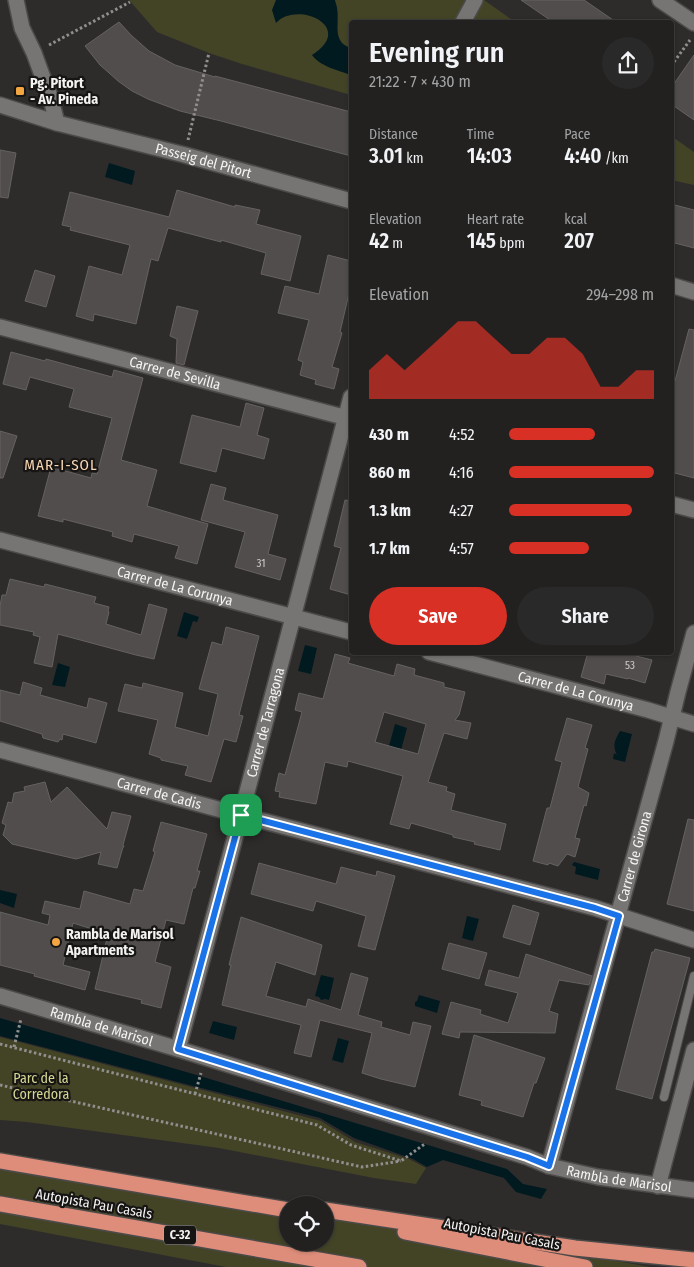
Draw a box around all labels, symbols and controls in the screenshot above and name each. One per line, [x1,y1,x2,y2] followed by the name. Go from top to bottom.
[369,36,504,69] text: Evening run
[602,37,654,89] button: share
[369,72,471,91] text: 21:22 · 7 × 430 m
[30,75,98,108] place label: Pg. Pitort - Av. Pineda
[14,85,26,97] marker: Pg. Pitort - Av. Pineda
[369,126,418,143] text: Distance
[467,126,494,143] text: Time
[564,126,590,143] text: Pace
[154,139,254,182] street label: Passeig del Pitort
[369,143,403,169] text: 3.01
[467,143,512,169] text: 14:03
[564,143,602,169] text: 4:40
[403,150,424,167] text: km
[602,150,629,167] text: /km
[369,211,422,228] text: Elevation
[467,211,524,228] text: Heart rate
[564,211,587,228] text: kcal
[369,228,389,254] text: 42
[467,228,496,254] text: 145
[564,228,594,254] text: 207
[389,235,403,252] text: m
[496,235,525,252] text: bpm
[369,285,429,304] text: Elevation
[586,285,654,304] text: 294–298 m
[128,353,223,393] street label: Carrer de Sevilla
[369,425,409,444] text: 430 m
[449,425,474,444] text: 4:52
[24,456,98,474] district label: MAR-I-SOL
[369,463,410,482] text: 860 m
[449,463,474,482] text: 4:16
[369,501,411,520] text: 1.3 km
[449,501,474,520] text: 4:27
[369,539,410,558] text: 1.7 km
[449,539,474,558] text: 4:57
[257,557,266,570] house number: 31
[115,563,235,609] street label: Carrer de La Corunya
[369,587,507,645] button: Save
[517,587,654,645] button: Share
[625,659,635,672] house number: 53
[243,666,288,779] street label: Carrer de Tarragona
[516,667,636,714] street label: Carrer de La Corunya
[115,774,203,813] street label: Carrer de Cadis
[220,794,262,836] pin
[227,801,255,829] icon: arrive
[614,809,655,904] street label: Carrer de Girona
[65,926,174,959] place label: Rambla de Marisol Apartments
[50,936,62,948] marker: Rambla de Marisol Apartments
[48,1003,155,1050] street label: Rambla de Marisol
[13,1070,69,1103] park label: Parc de la Corredora
[565,1162,673,1195] street label: Rambla de Marisol
[34,1185,154,1223] street label: Autopista Pau Casals
[279,1196,334,1251] map controls
[279,1196,334,1251] button: locate
[442,1214,562,1254] street label: Autopista Pau Casals
[164,1226,196,1244] road number: C-32

